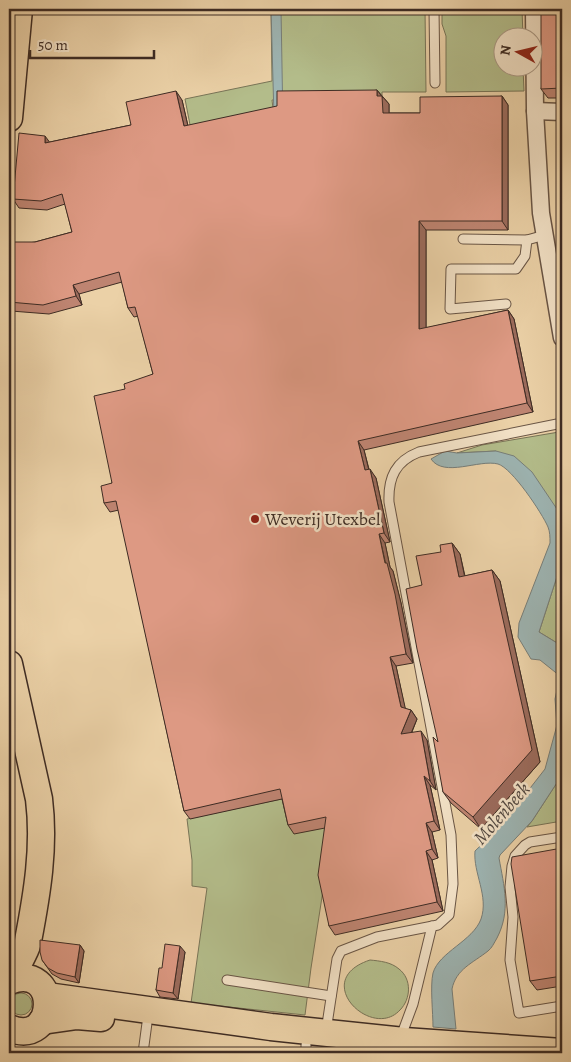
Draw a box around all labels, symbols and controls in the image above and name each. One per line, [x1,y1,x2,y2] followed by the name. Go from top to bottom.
[30,28,154,60] scale bar
[494,28,544,78] north arrow
[38,35,68,55] text: 50 m
[496,44,516,57] text: N
[264,507,381,531] place label: Weverij Utexbel
[249,513,261,525] marker: Weverij Utexbel
[468,777,536,850] water label: Molenbeek

